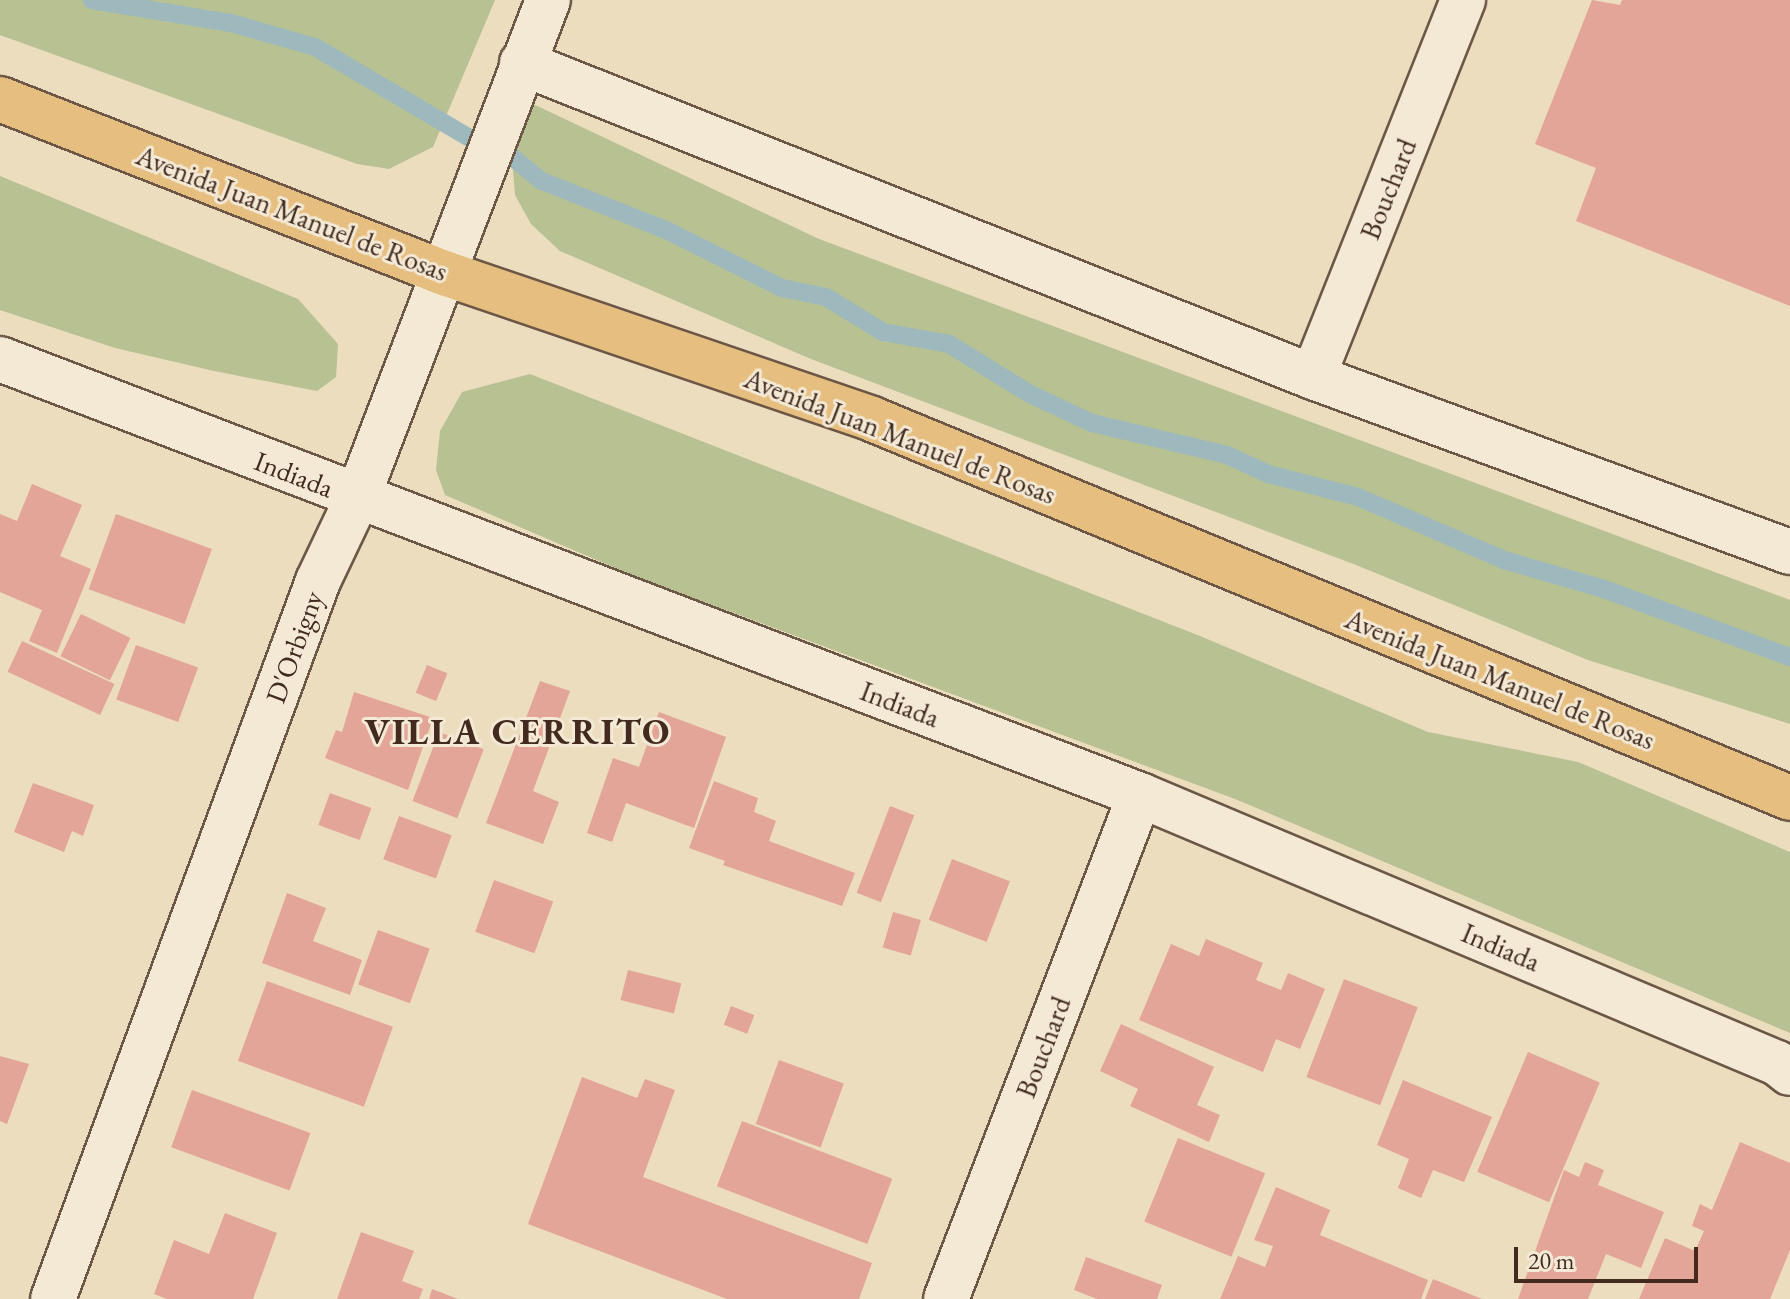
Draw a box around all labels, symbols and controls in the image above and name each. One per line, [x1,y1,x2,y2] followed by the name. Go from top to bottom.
[1353,134,1423,244] street label: Bouchard
[132,138,452,288] street label: Avenida Juan Manuel de Rosas
[740,361,1060,511] street label: Avenida Juan Manuel de Rosas
[250,444,338,504] street label: Indiada
[258,586,330,708] street label: D'Orbigny
[1340,601,1660,757] street label: Avenida Juan Manuel de Rosas
[856,674,944,734] street label: Indiada
[365,710,671,754] district label: VILLA CERRITO
[1457,916,1545,978] street label: Indiada
[1008,992,1078,1102] street label: Bouchard
[1518,1231,1702,1281] scale bar
[1528,1245,1575,1276] text: 20 m

